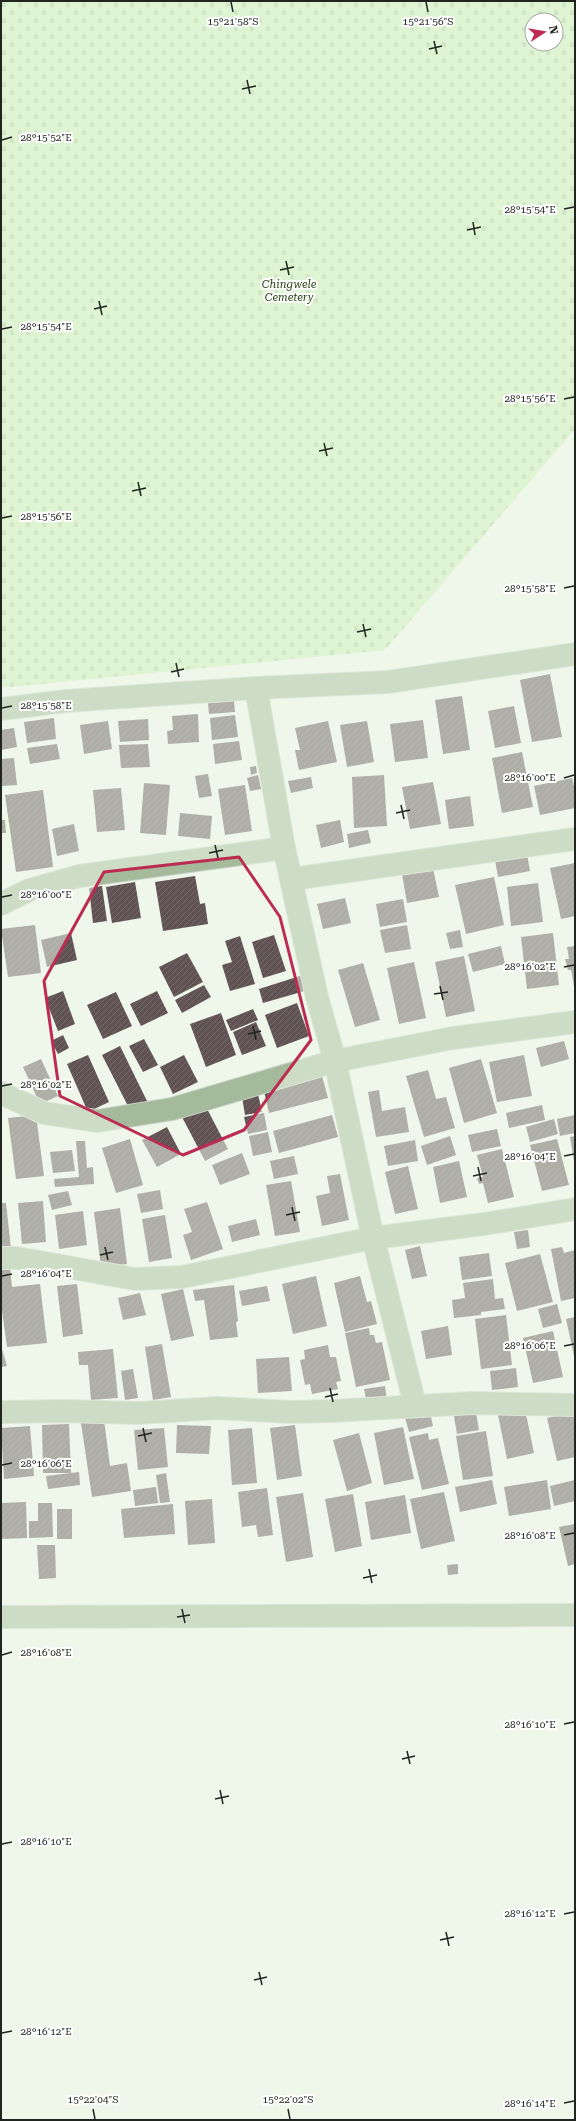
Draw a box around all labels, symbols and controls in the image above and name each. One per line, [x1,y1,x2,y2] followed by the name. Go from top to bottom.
[524,12,564,52] north arrow
[208,16,258,27] text: 15°21'58"S
[403,16,453,27] text: 15°21'56"S
[546,25,561,36] text: N
[20,132,72,143] text: 28°15'52"E
[504,204,556,215] text: 28°15'54"E
[262,278,317,304] park label: Chingwele Cemetery
[20,321,72,332] text: 28°15'54"E
[504,393,556,404] text: 28°15'56"E
[20,511,72,522] text: 28°15'56"E
[504,583,556,594] text: 28°15'58"E
[20,700,72,711] text: 28°15'58"E
[504,772,556,783] text: 28°16'00"E
[20,889,72,900] text: 28°16'00"E
[504,961,556,972] text: 28°16'02"E
[20,1079,72,1090] text: 28°16'02"E
[504,1151,556,1162] text: 28°16'04"E
[20,1268,72,1279] text: 28°16'04"E
[504,1340,556,1351] text: 28°16'06"E
[20,1458,72,1469] text: 28°16'06"E
[504,1530,556,1541] text: 28°16'08"E
[20,1647,72,1658] text: 28°16'08"E
[504,1719,556,1730] text: 28°16'10"E
[20,1836,72,1847] text: 28°16'10"E
[504,1908,556,1919] text: 28°16'12"E
[20,2026,72,2037] text: 28°16'12"E
[68,2094,118,2105] text: 15°22'04"S
[263,2094,313,2105] text: 15°22'02"S
[504,2098,556,2109] text: 28°16'14"E

